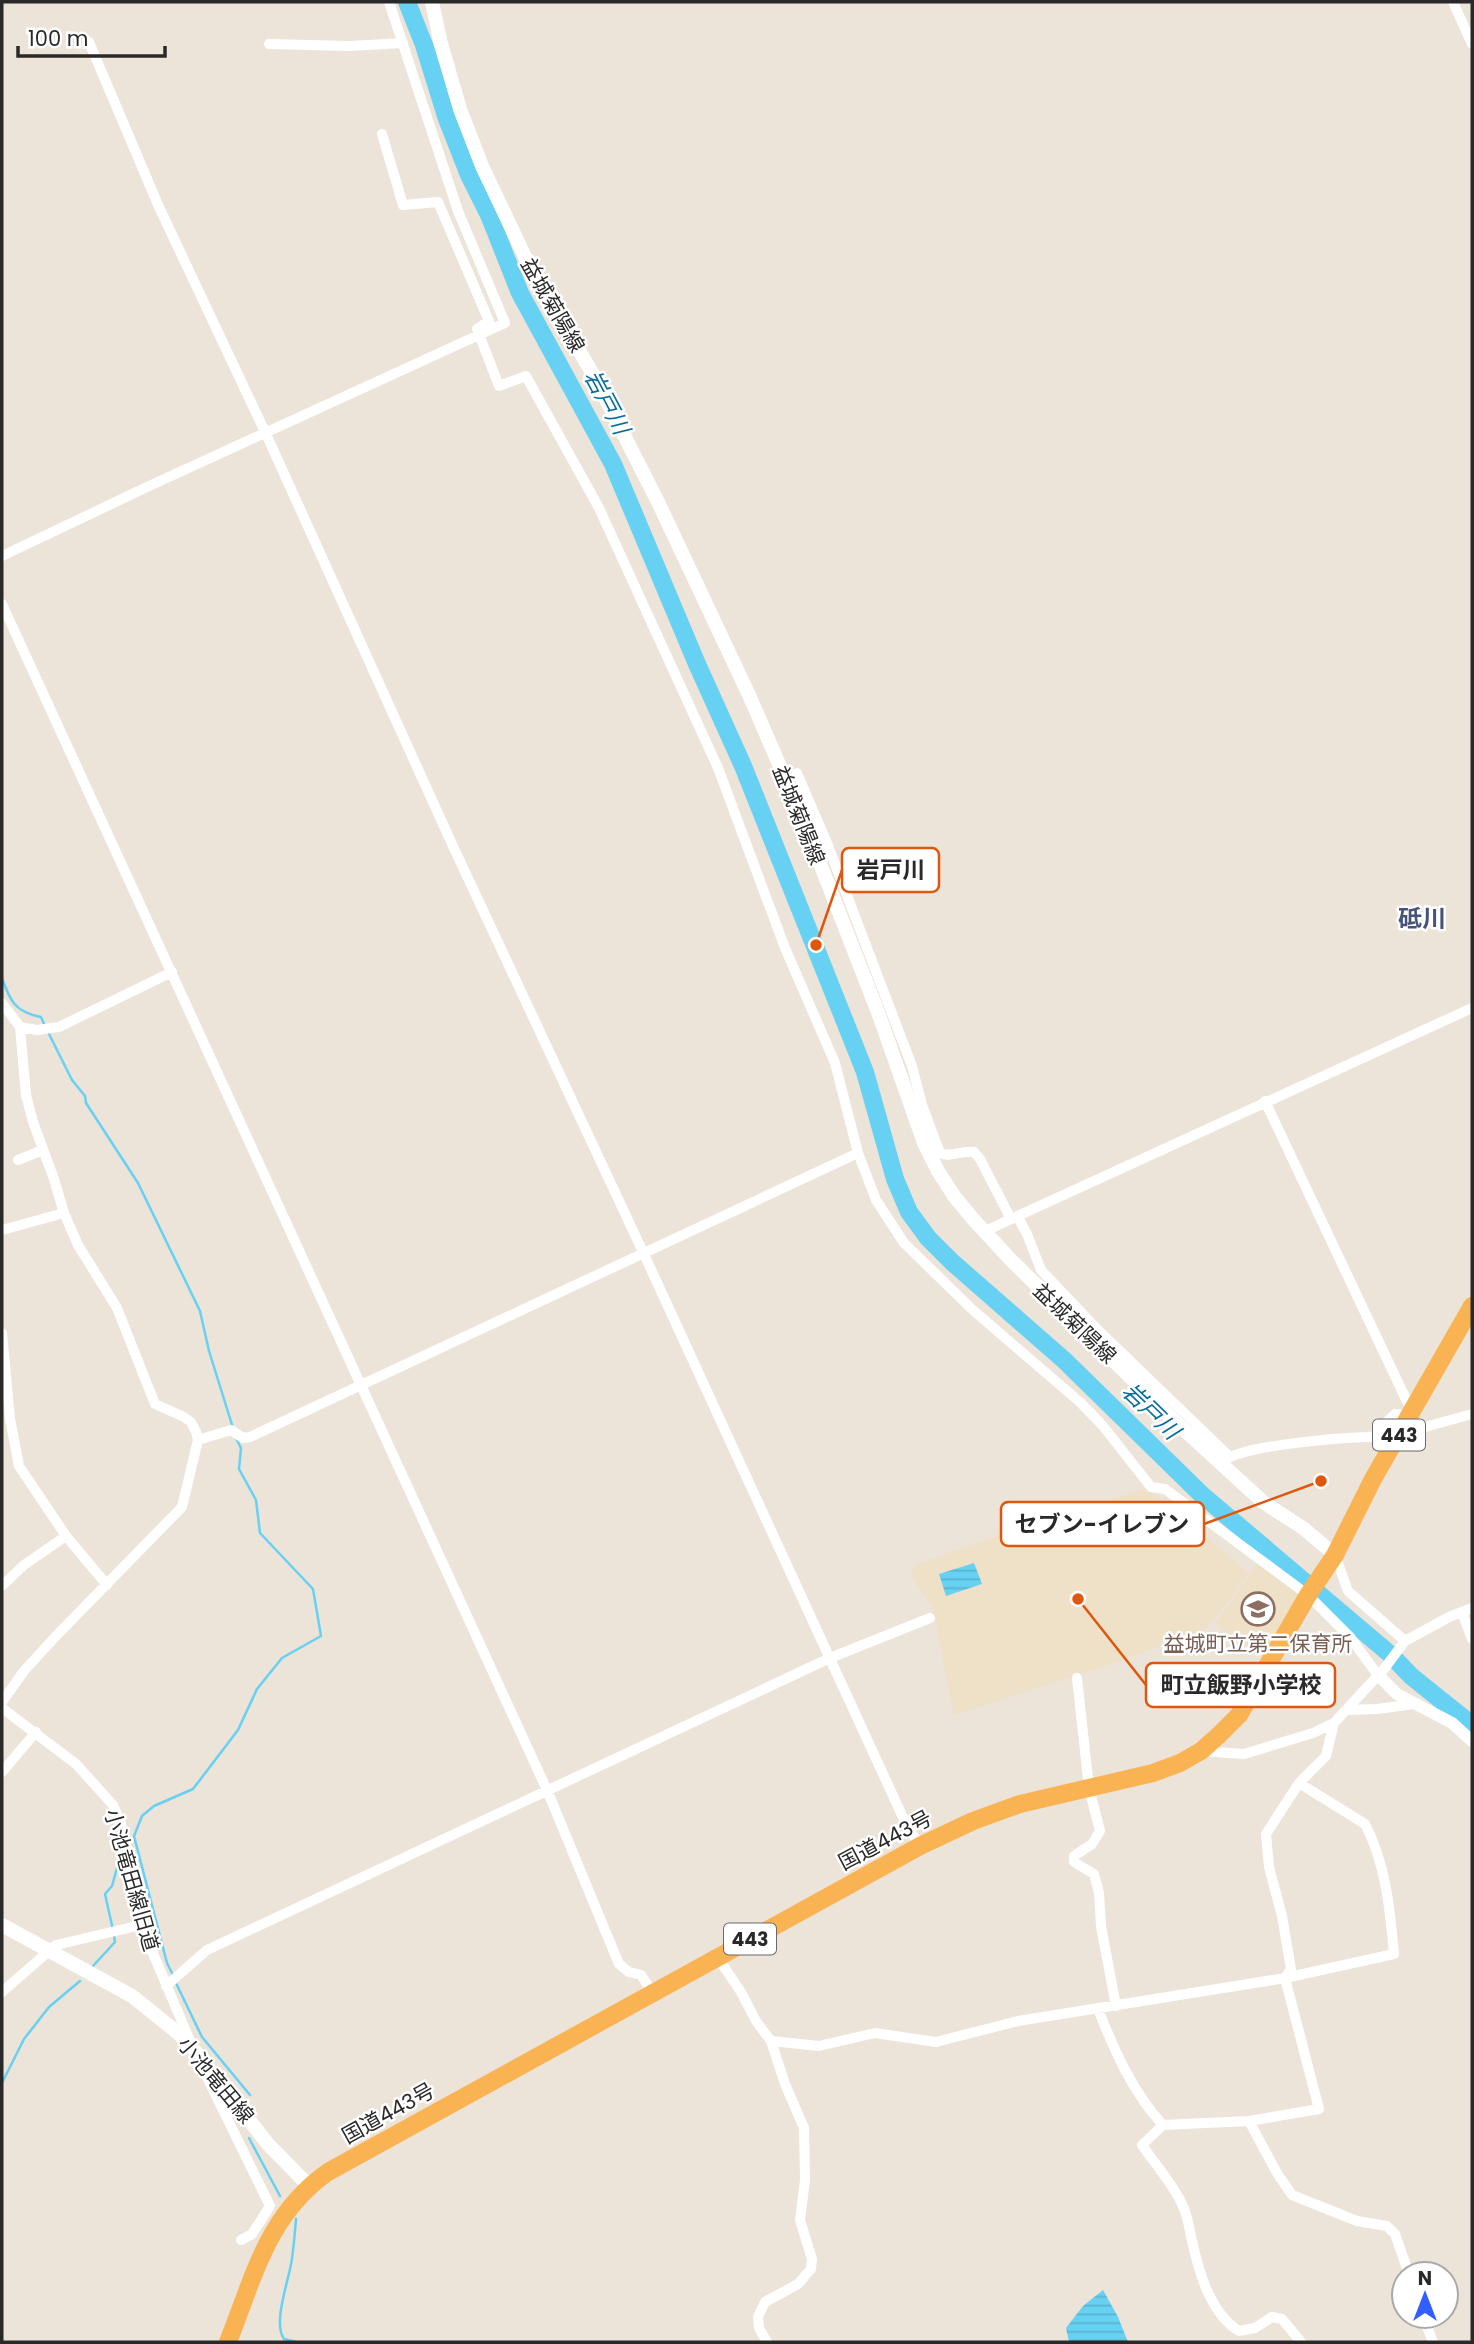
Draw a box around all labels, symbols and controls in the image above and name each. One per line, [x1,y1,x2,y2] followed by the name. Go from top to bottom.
[18,14,164,58] scale bar
[28,24,88,53] text: 100 m
[514,252,592,358] street label: 益城菊陽線
[577,364,639,443] water label: 岩戸川
[766,761,832,869] street label: 益城菊陽線
[842,848,939,892] callout: 岩戸川
[857,854,926,886] text: 岩戸川
[1398,902,1446,935] district label: 砥川
[1027,1276,1123,1370] street label: 益城菊陽線
[1115,1376,1189,1449] water label: 岩戸川
[1373,1420,1425,1450] road number: 443
[1001,1502,1204,1546] callout: セブン-イレブン
[1015,1508,1189,1540] text: セブン-イレブン
[1239,1590,1277,1628] school or university icon: 益城町立第二保育所
[1164,1629,1353,1658] place label: 益城町立第二保育所
[1146,1663,1335,1707] callout: 町立飯野小学校
[1161,1669,1322,1701] text: 町立飯野小学校
[833,1803,937,1877] street label: 国道443号
[98,1805,166,1955] street label: 小池竜田線旧道
[724,1924,776,1954] road number: 443
[171,2030,261,2130] street label: 小池竜田線
[336,2076,440,2150] street label: 国道443号
[1390,2260,1460,2330] north arrow
[1418,2265,1432,2292] text: N

